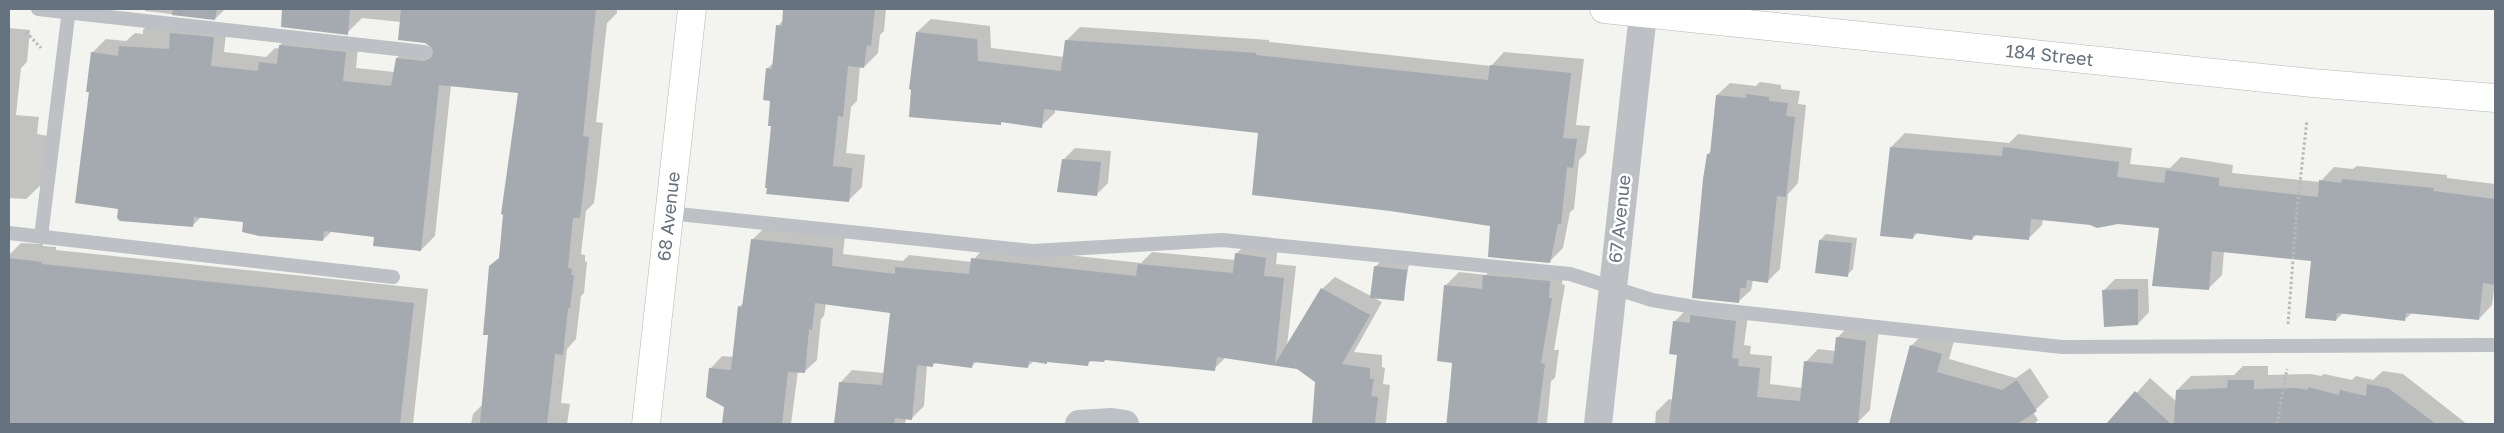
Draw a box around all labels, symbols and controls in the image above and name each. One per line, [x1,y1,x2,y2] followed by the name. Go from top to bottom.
[2005,39,2095,70] street label: 184 Street
[652,170,684,262] street label: 68 Avenue
[1603,174,1635,264] street label: 67 Avenue

